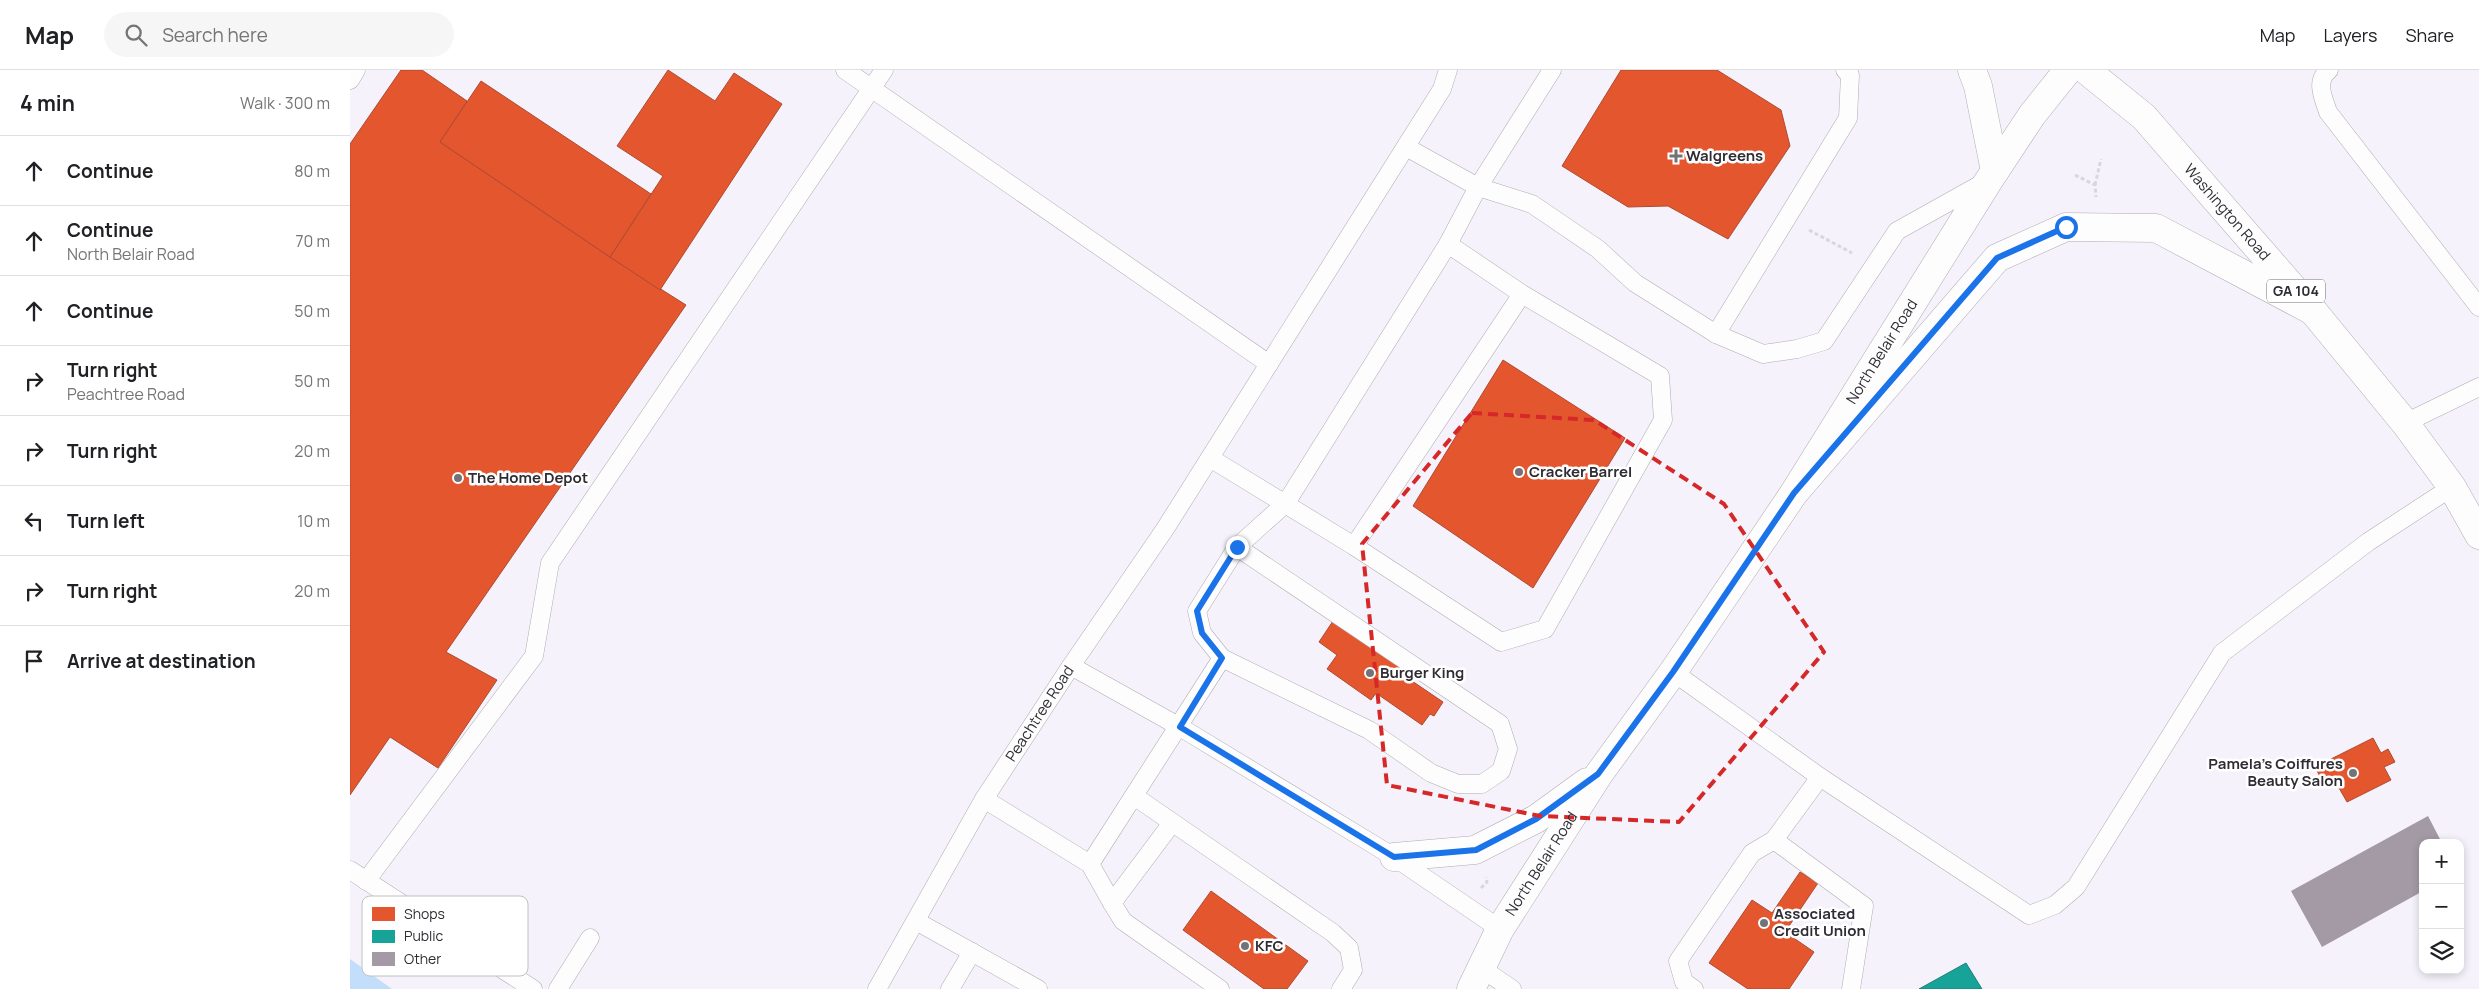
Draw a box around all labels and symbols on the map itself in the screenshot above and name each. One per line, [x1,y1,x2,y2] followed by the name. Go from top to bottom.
[1686,145,1763,166] place label: Walgreens
[1670,150,1682,162] marker: Walgreens
[2179,159,2275,265] street label: Washington Road
[2055,216,2078,239] route start
[2267,280,2325,302] road number: GA 104
[1841,295,1922,408] street label: North Belair Road
[1529,461,1632,482] place label: Cracker Barrel
[1513,466,1525,478] marker: Cracker Barrel
[468,467,588,488] place label: The Home Depot
[452,472,464,484] marker: The Home Depot
[1226,536,1249,559] route end
[1000,661,1078,765] street label: Peachtree Road
[1380,662,1464,683] place label: Burger King
[1364,667,1376,679] marker: Burger King
[2208,753,2343,791] place label: Pamela's Coiffures Beauty Salon
[2347,767,2359,779] marker: Pamela's Coiffures Beauty Salon
[1500,807,1582,920] street label: North Belair Road
[362,896,528,976] legend
[1774,903,1866,941] place label: Associated Credit Union
[404,904,445,923] text: Shops
[1758,917,1770,929] marker: Associated Credit Union
[404,926,444,945] text: Public
[1255,935,1284,956] place label: KFC
[1239,940,1251,952] marker: KFC
[404,949,441,968] text: Other

